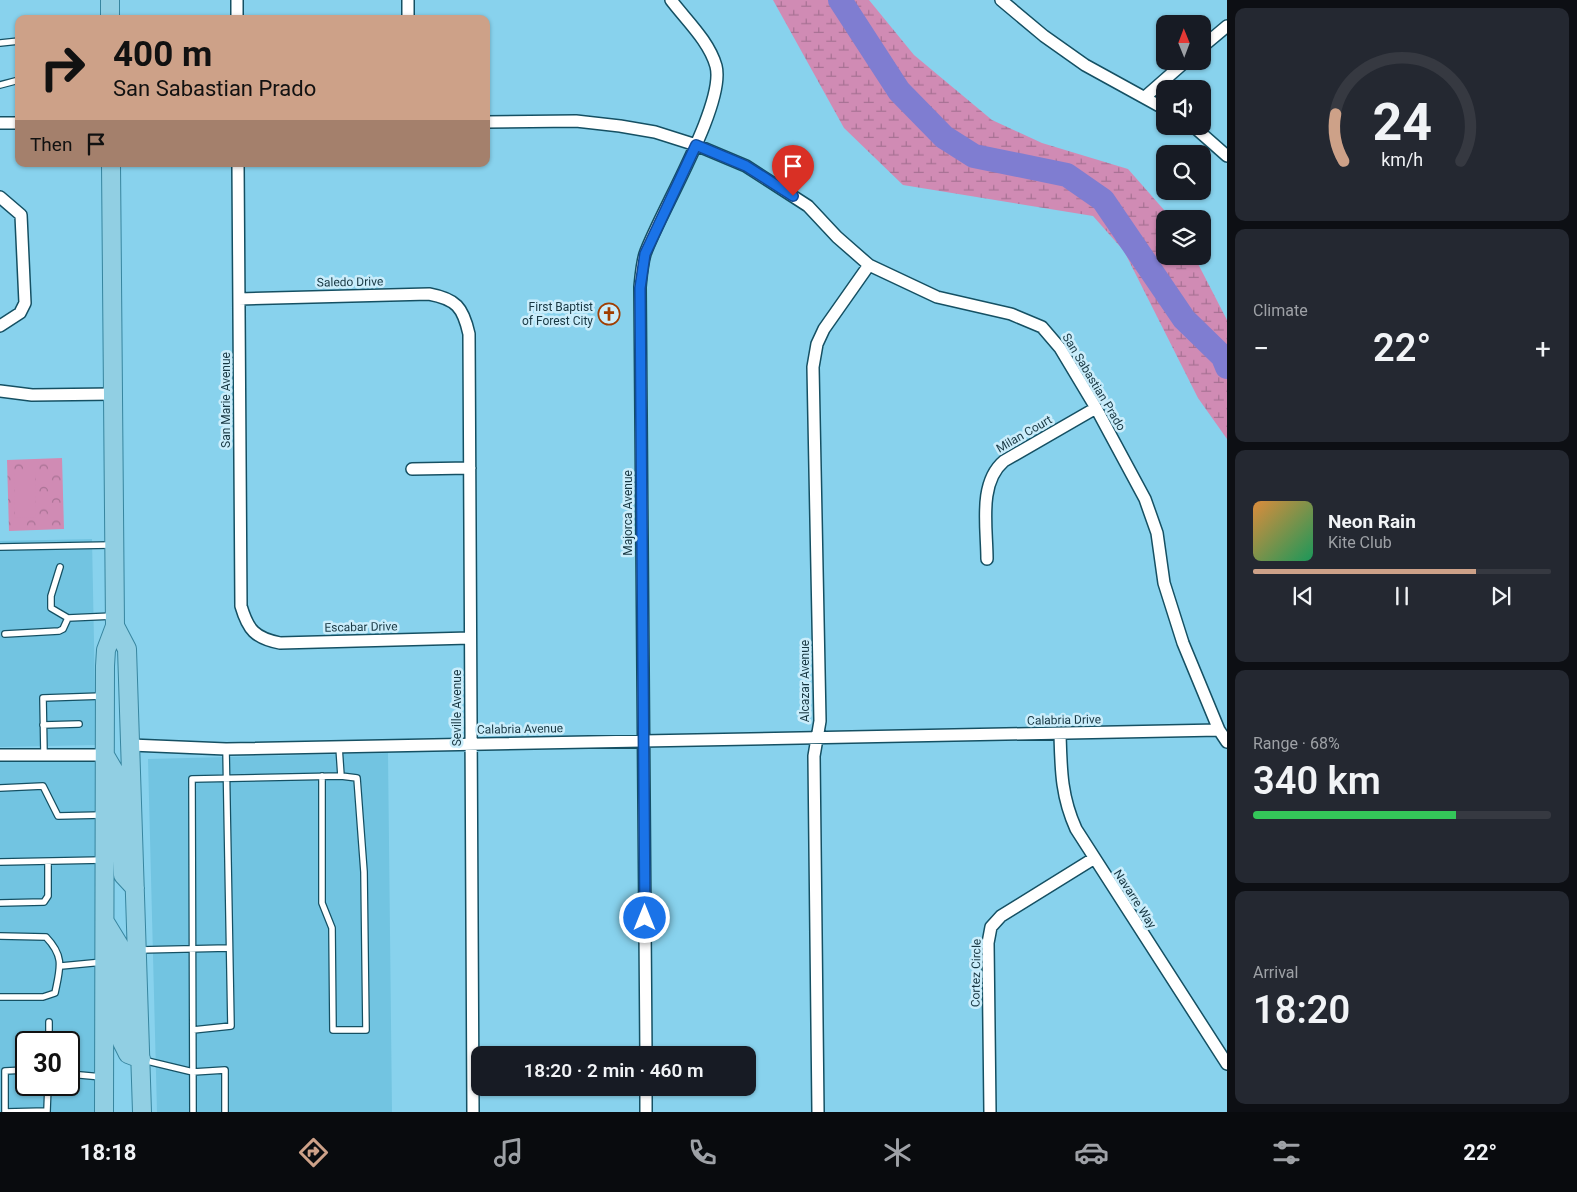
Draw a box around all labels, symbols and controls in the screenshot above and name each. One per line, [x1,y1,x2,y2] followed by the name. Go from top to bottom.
[1156,15,1211,70] north arrow
[1156,15,1211,265] map controls
[113,34,212,75] text: 400 m
[30,35,95,100] icon: right
[113,76,316,101] text: San Sabastian Prado
[1156,80,1211,135] button: sound
[1372,92,1432,153] text: 24
[82,130,110,158] icon: arrive
[30,133,72,156] text: Then
[772,145,814,196] pin
[1156,145,1211,200] button: search
[1381,149,1423,170] text: km/h
[779,152,807,180] icon: arrive
[1156,210,1211,265] button: layers
[317,274,383,290] street label: Saledo Drive
[522,300,593,328] place label: First Baptist of Forest City
[1253,301,1308,320] text: Climate
[597,302,621,326] church icon: First Baptist of Forest City
[1373,326,1431,370] text: 22°
[1059,331,1129,433] street label: San Sabastian Prado
[1253,332,1269,365] text: −
[1535,332,1551,365] text: +
[219,352,233,448] street label: San Marie Avenue
[994,412,1054,456] street label: Milan Court
[621,470,635,556] street label: Majorca Avenue
[1328,510,1416,533] text: Neon Rain
[1328,533,1392,552] text: Kite Club
[1289,582,1317,610] icon: previous
[1388,582,1416,610] icon: pause
[1487,582,1515,610] icon: next
[324,619,398,635] street label: Escabar Drive
[798,640,812,722] street label: Alcazar Avenue
[450,670,464,746] street label: Seville Avenue
[1027,712,1101,728] street label: Calabria Drive
[477,721,563,737] street label: Calabria Avenue
[1253,734,1340,753] text: Range · 68%
[1253,759,1381,803] text: 340 km
[1111,867,1159,931] street label: Navarre Way
[618,891,670,943] position arrow
[968,939,984,1007] street label: Cortez Circle
[1253,963,1298,982] text: Arrival
[1253,988,1350,1032] text: 18:20
[15,1031,80,1096] speed limit sign: 30
[523,1059,704,1082] text: 18:20 · 2 min · 460 m
[296,1135,331,1170] icon: directions
[491,1135,526,1170] icon: music
[685,1135,720,1170] icon: phone
[880,1135,915,1170] icon: climate
[1074,1135,1109,1170] icon: car
[1269,1135,1304,1170] icon: filters
[80,1140,136,1165] text: 18:18
[1463,1140,1497,1165] text: 22°

